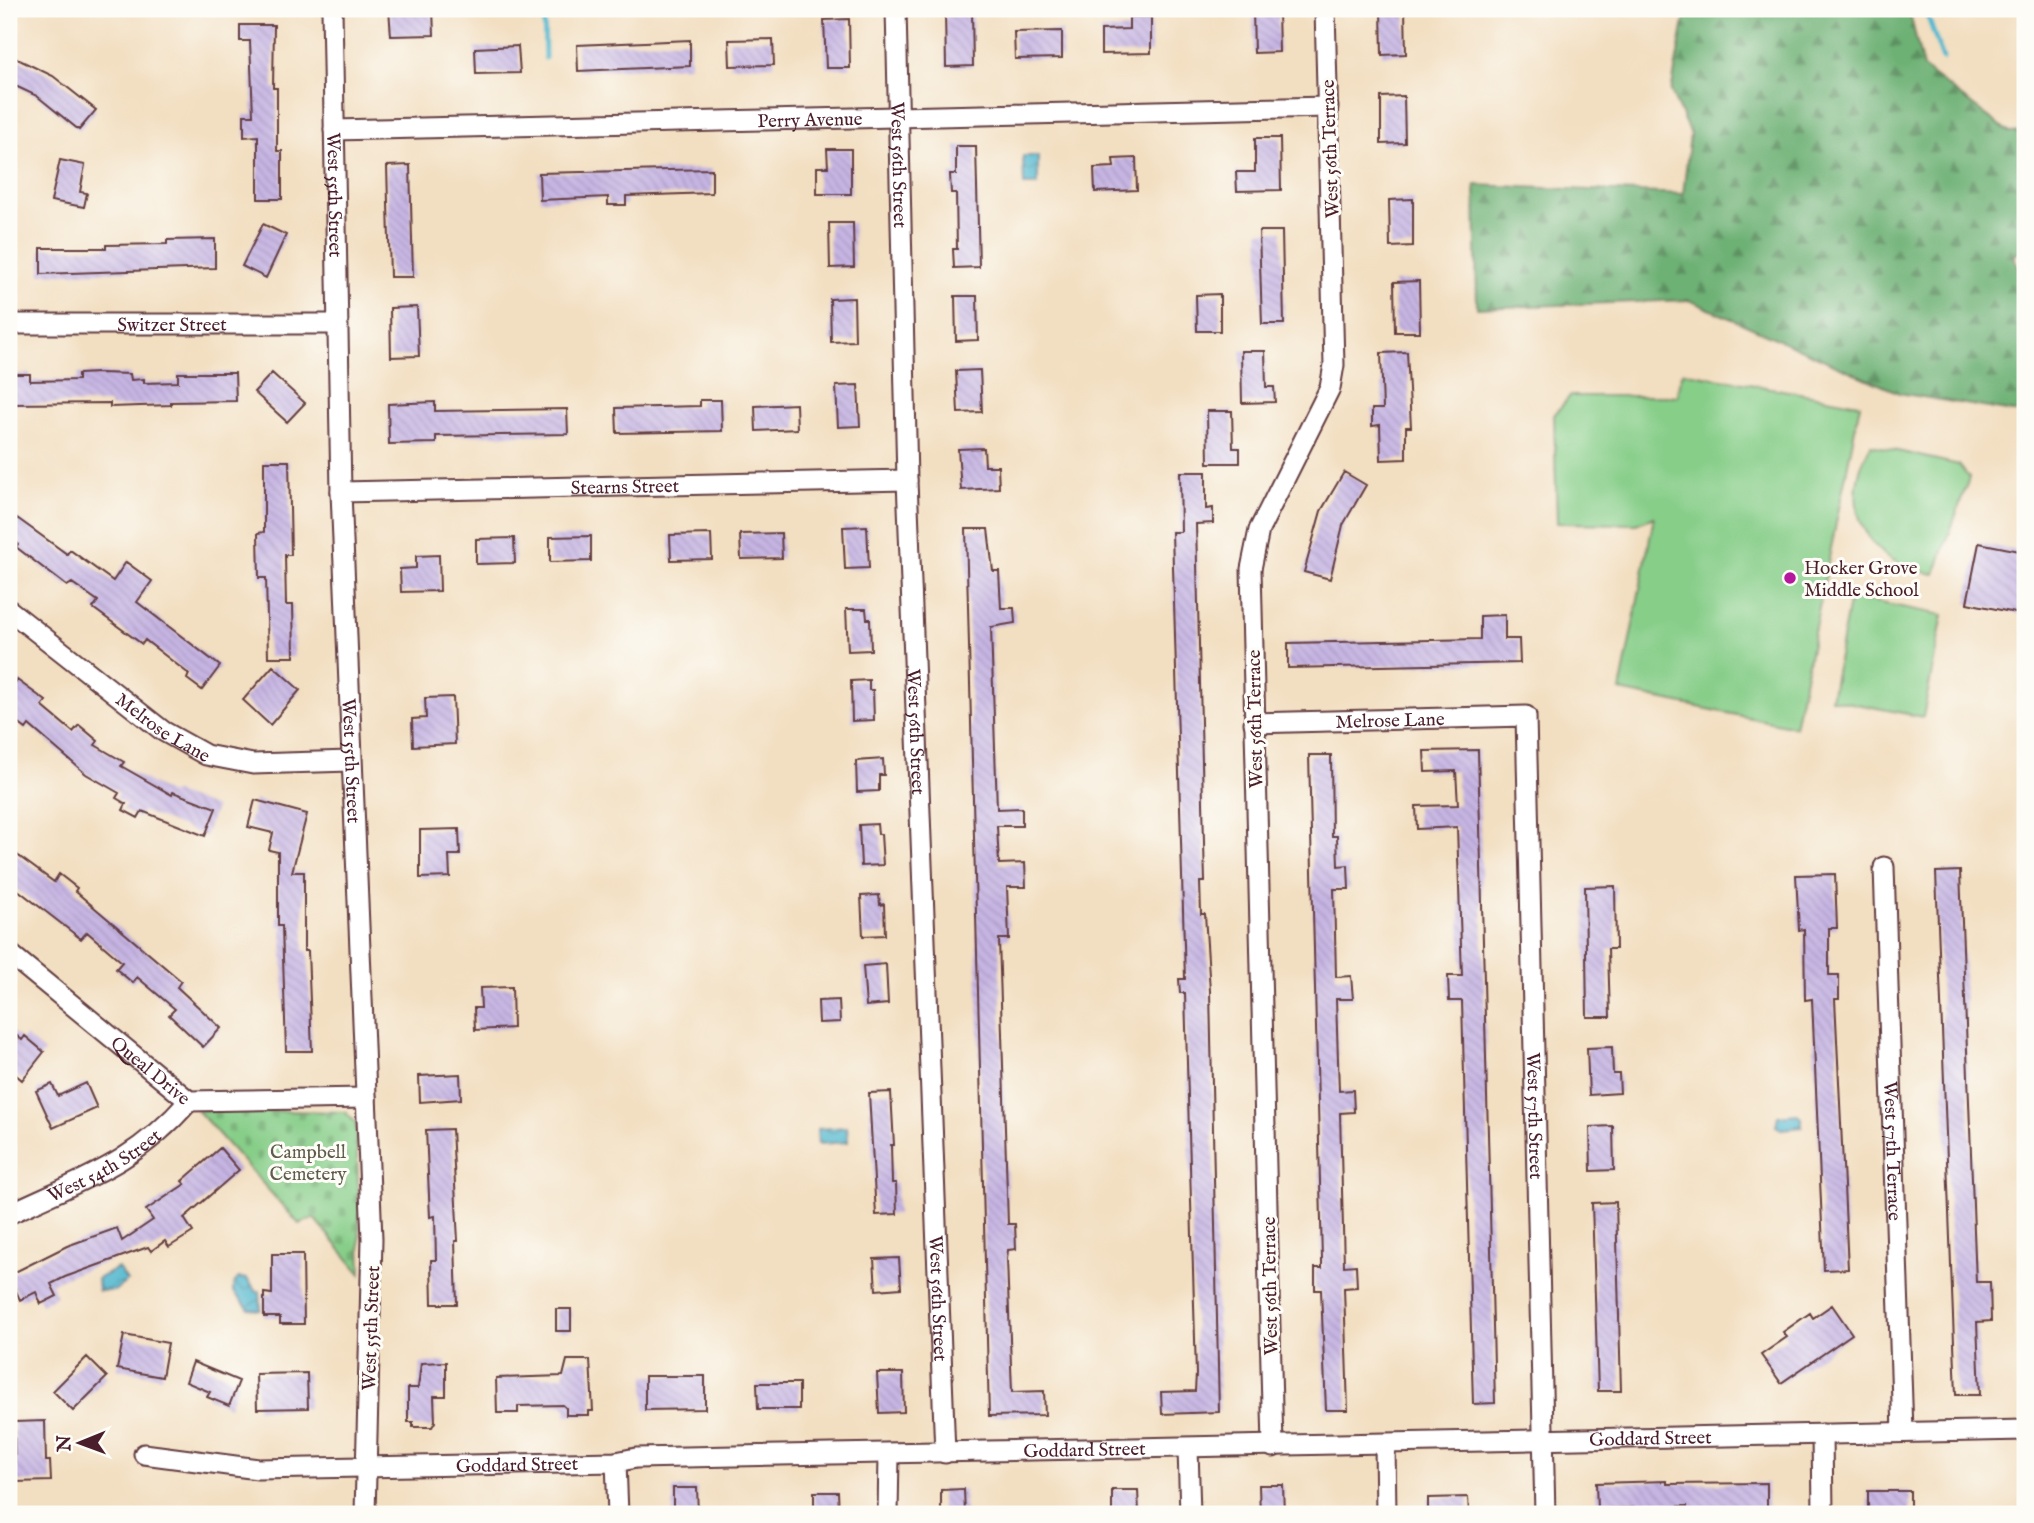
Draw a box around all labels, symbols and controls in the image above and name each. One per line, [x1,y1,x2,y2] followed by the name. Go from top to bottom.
[1317,79,1345,219] street label: West 56th Terrace
[884,102,911,229] street label: West 56th Street
[757,108,863,134] street label: Perry Avenue
[320,132,347,258] street label: West 55th Street
[117,314,227,338] street label: Switzer Street
[571,475,680,501] street label: Stearns Street
[1804,557,1919,603] place label: Hocker Grove Middle School
[1782,570,1798,586] marker: Hocker Grove Middle School
[1243,649,1269,789] street label: West 56th Terrace
[900,668,929,796] street label: West 56th Street
[110,688,214,769] street label: Melrose Lane
[336,698,365,824] street label: West 55th Street
[1335,708,1445,735] street label: Melrose Lane
[105,1032,195,1111] street label: Queal Drive
[1520,1052,1547,1180] street label: West 57th Street
[1877,1081,1906,1221] street label: West 57th Terrace
[44,1124,168,1209] street label: West 54th Street
[269,1141,347,1187] park label: Campbell Cemetery
[1258,1216,1284,1356] street label: West 56th Terrace
[923,1235,951,1362] street label: West 56th Street
[358,1265,386,1391] street label: West 55th Street
[46,1408,116,1478] north arrow
[1589,1426,1712,1453] street label: Goddard Street
[53,1434,77,1453] text: N
[1023,1438,1146,1464] street label: Goddard Street
[456,1453,579,1479] street label: Goddard Street

